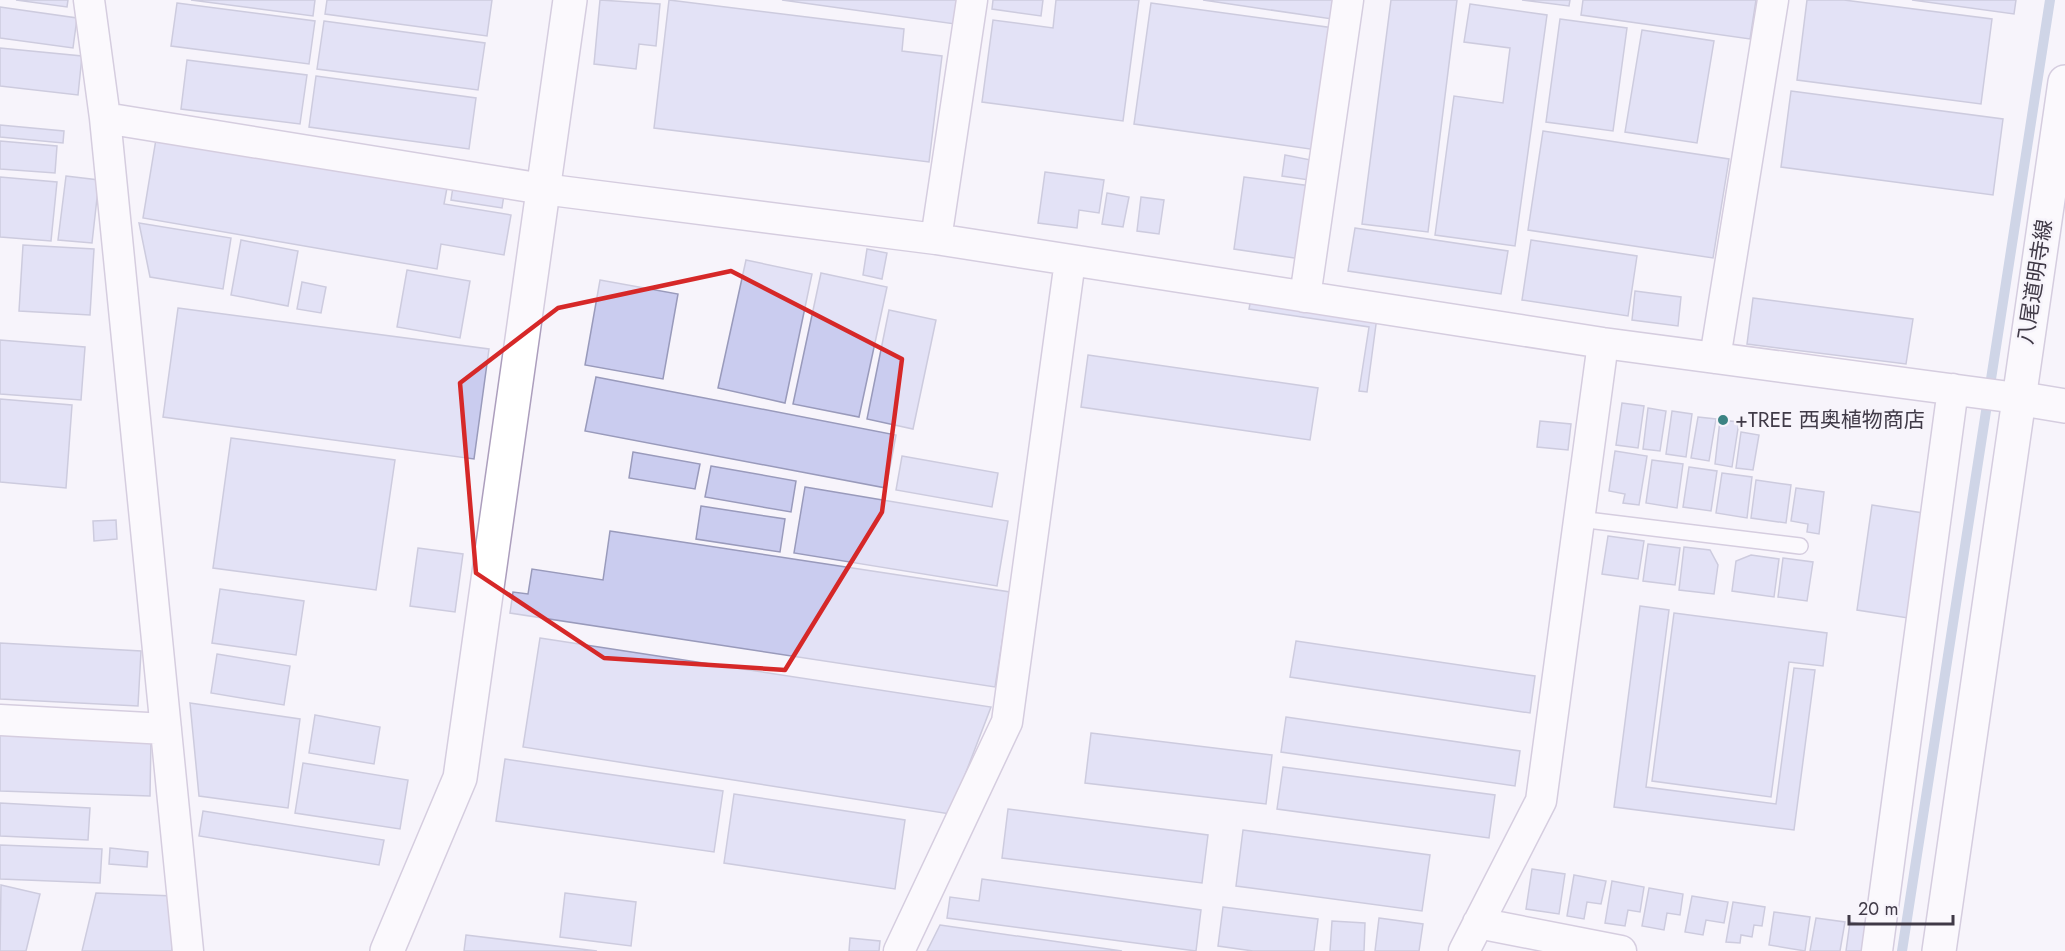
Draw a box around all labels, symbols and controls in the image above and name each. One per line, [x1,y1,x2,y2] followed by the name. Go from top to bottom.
[2010,217,2060,347] street label: 八尾道明寺線
[1735,405,1925,435] place label: +TREE 西奥植物商店
[1716,413,1730,427] marker: +TREE 西奥植物商店
[1849,888,1952,926] scale bar
[1858,896,1898,922] text: 20 m

